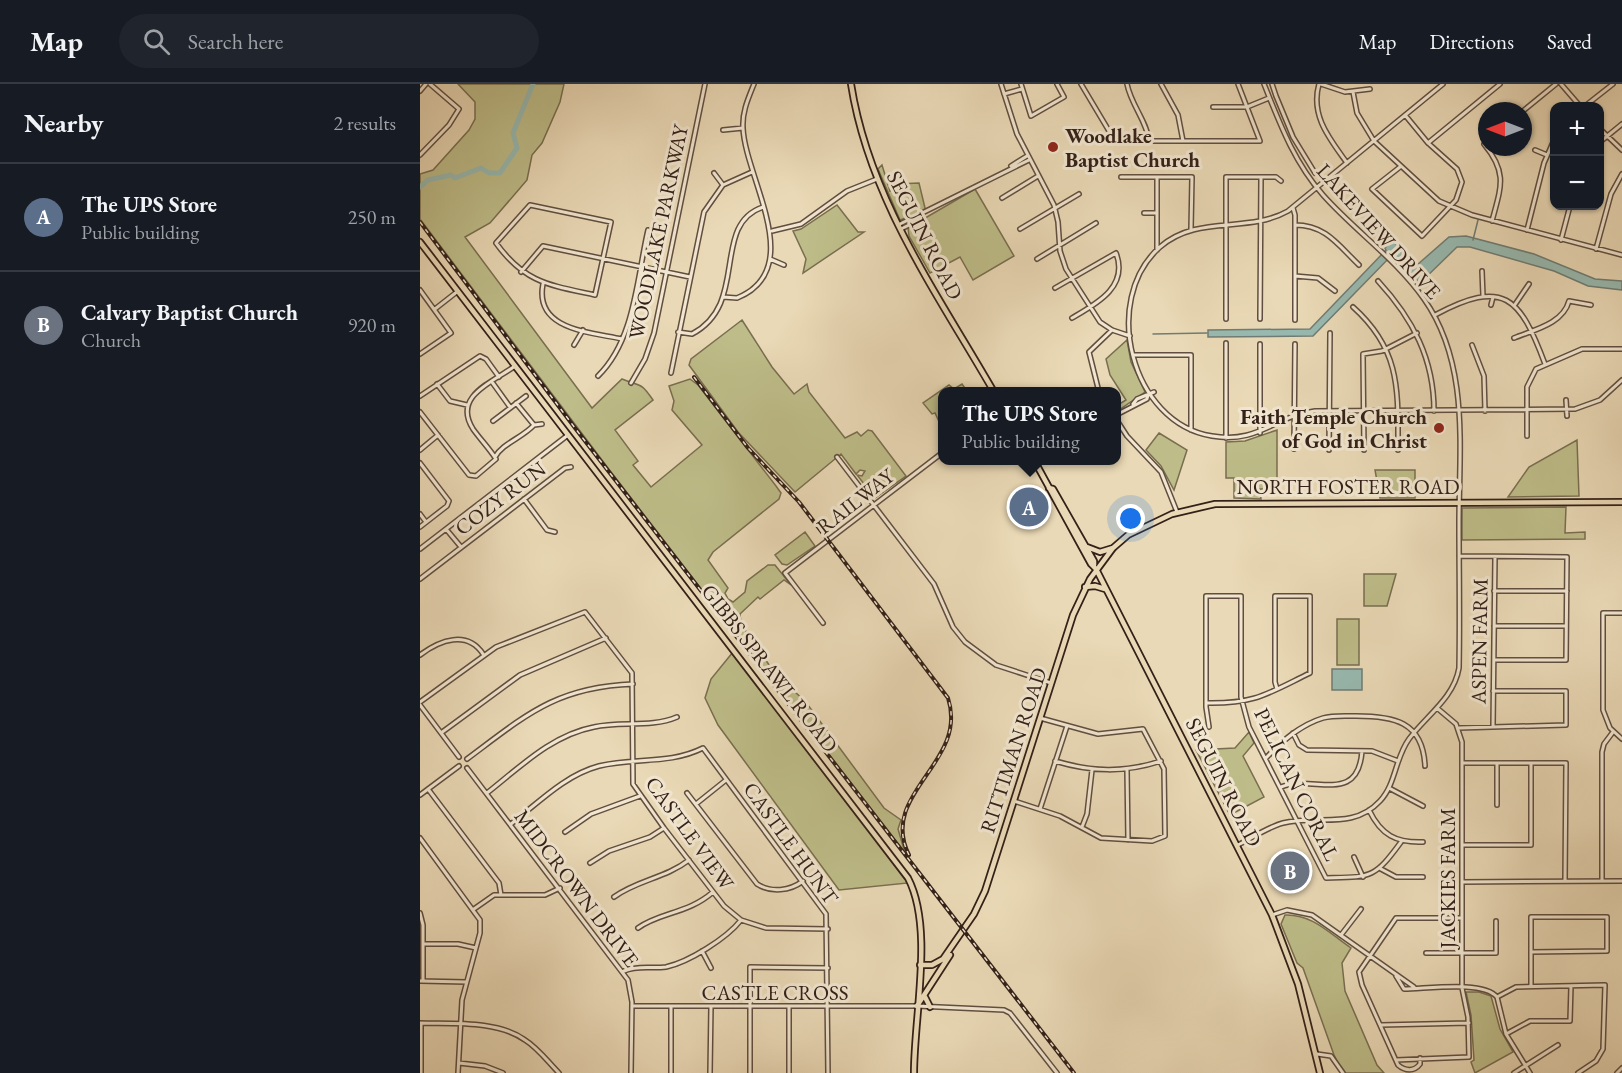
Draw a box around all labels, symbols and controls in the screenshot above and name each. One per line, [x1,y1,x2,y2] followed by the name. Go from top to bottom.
[119,14,539,68] search box
[30,23,83,59] text: Map
[140,25,173,58] icon: search
[188,27,283,56] text: Search here
[1359,28,1396,55] text: Map
[1429,28,1514,55] text: Directions
[1547,28,1592,55] text: Saved
[1478,102,1532,156] north arrow
[1550,102,1604,210] map controls
[1550,102,1604,156] button: +
[24,106,104,140] text: Nearby
[333,110,396,136] text: 2 results
[622,120,694,342] street label: WOODLAKE PARKWAY
[1065,122,1200,173] place label: Woodlake Baptist Church
[1046,140,1060,154] marker: Woodlake Baptist Church
[1550,156,1604,210] button: −
[1311,158,1447,305] street label: LAKEVIEW DRIVE
[881,166,969,304] street label: SEGUIN ROAD
[81,190,217,219] text: The UPS Store
[36,204,51,230] text: A
[348,204,396,230] text: 250 m
[81,219,199,245] text: Public building
[81,298,298,327] text: Calvary Baptist Church
[37,312,50,338] text: B
[348,312,396,338] text: 920 m
[81,327,141,353] text: Church
[938,387,1121,465] popup
[962,399,1098,428] text: The UPS Store
[1240,403,1427,454] place label: Faith Temple Church of God in Christ
[1432,421,1446,435] marker: Faith Temple Church of God in Christ
[962,428,1080,454] text: Public building
[449,455,551,541] street label: COZY RUN
[811,461,901,540] street label: RAILWAY
[1236,473,1460,500] street label: NORTH FOSTER ROAD
[1010,484,1048,530] pin: A
[1116,504,1145,533] your location
[696,578,844,758] street label: GIBBS SPRAWL ROAD
[1464,578,1494,705] street label: ASPEN FARM
[974,664,1053,836] street label: RITTIMAN ROAD
[1248,703,1346,865] street label: PELICAN CORAL
[1180,713,1268,851] street label: SEGUIN ROAD
[640,771,741,896] street label: CASTLE VIEW
[738,776,845,910] street label: CASTLE HUNT
[509,804,645,973] street label: MIDCROWN DRIVE
[1434,808,1461,950] street label: JACKIES FARM
[1270,848,1310,894] pin: B
[701,979,849,1006] street label: CASTLE CROSS

